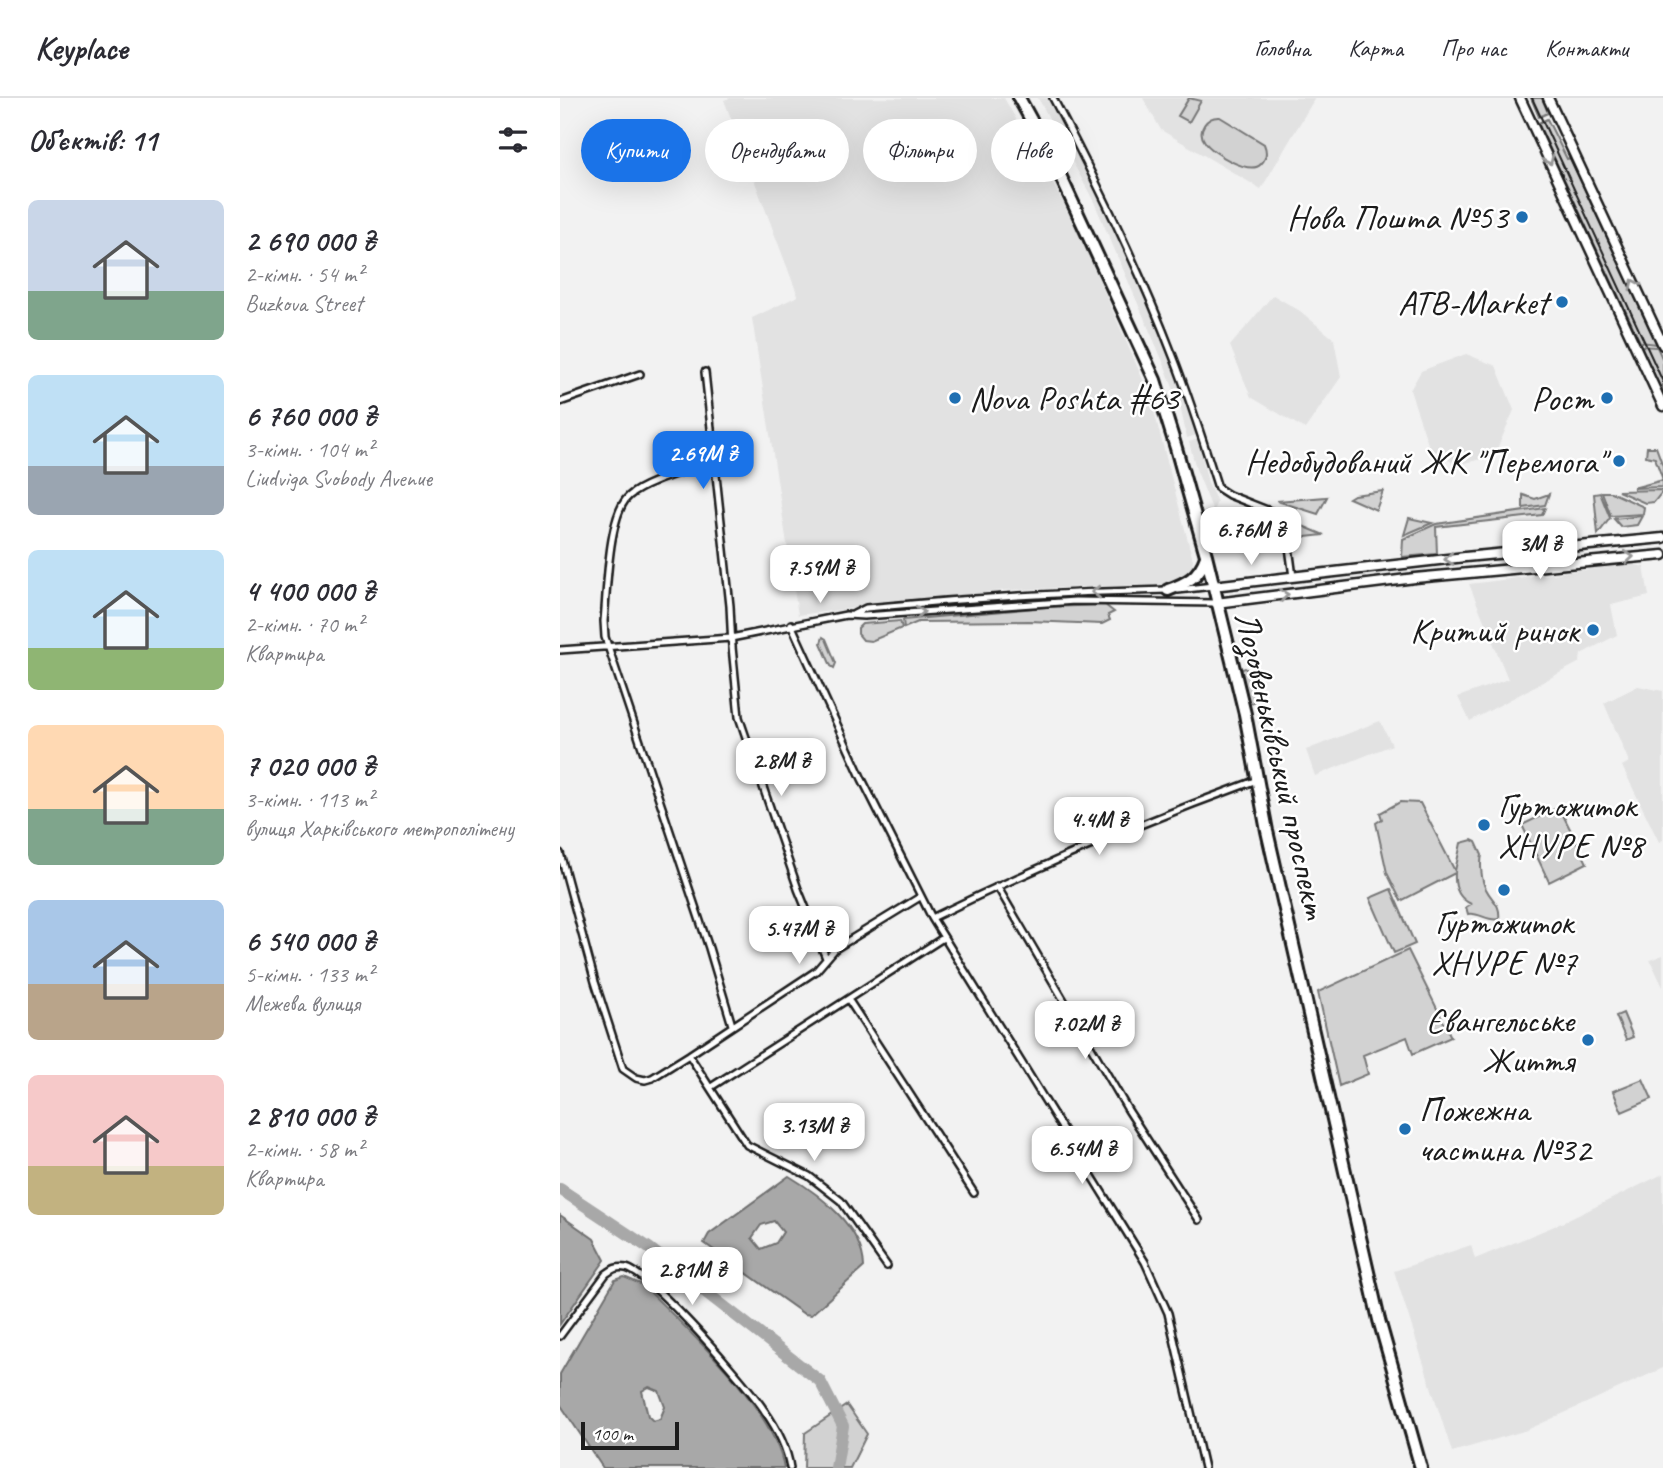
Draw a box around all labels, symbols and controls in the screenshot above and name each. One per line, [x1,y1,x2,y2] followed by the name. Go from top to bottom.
[35,27,128,69] text: Keyplace
[1254,33,1310,63] text: Головна
[1348,33,1403,63] text: Карта
[1441,33,1507,63] text: Про нас
[1545,33,1628,63] text: Контакти
[581,119,691,182] chip: Купити
[705,119,849,182] chip: Орендувати
[863,119,977,182] chip: Фільтри
[991,119,1076,182] chip: Нове
[28,121,157,159] text: Об’єктів: 11
[494,121,532,159] icon: filters
[1541,153,1555,165] one-way arrow
[1287,195,1510,240] place label: Нова Пошта №53
[1514,209,1530,225] marker: Нова Пошта №53
[245,222,375,260] text: 2 690 000 ₴
[84,228,168,312] icon: home
[245,260,363,289] text: 2-кімн. · 54 m²
[1628,279,1642,291] one-way arrow
[1398,280,1552,325] place label: ATB-Market
[245,289,363,318] text: Buzkova Street
[1554,294,1570,310] marker: ATB-Market
[969,376,1181,421] place label: Nova Poshta #63
[1531,376,1596,421] place label: Рост
[947,390,963,406] marker: Nova Poshta #63
[1599,390,1615,406] marker: Рост
[245,397,376,435] text: 6 760 000 ₴
[84,403,168,487] icon: home
[638,432,768,491] pin: 2.69M ₴
[245,435,374,464] text: 3-кімн. · 104 m²
[669,439,737,468] text: 2.69M ₴
[1245,439,1612,484] place label: Недобудований ЖК "Перемога"
[1611,453,1627,469] marker: Недобудований ЖК "Перемога"
[245,464,432,493] text: Liudviga Svobody Avenue
[1186,508,1316,567] pin: 6.76M ₴
[1216,515,1286,544] text: 6.76M ₴
[1499,522,1581,581] pin: 3M ₴
[1518,529,1562,558] text: 3M ₴
[755,546,885,605] pin: 7.59M ₴
[1624,550,1635,565] one-way arrow
[1443,552,1455,567] one-way arrow
[786,553,854,582] text: 7.59M ₴
[245,572,375,610] text: 4 400 000 ₴
[84,578,168,662] icon: home
[1090,584,1101,599] one-way arrow
[1278,588,1290,603] one-way arrow
[915,605,926,620] one-way arrow
[1224,607,1339,925] street label: Лозовеньківський проспект
[1410,608,1581,653] place label: Критий ринок
[245,610,363,639] text: 2-кімн. · 70 m²
[1585,622,1601,638] marker: Критий ринок
[245,639,323,668] text: Квартира
[724,738,838,798] pin: 2.8M ₴
[752,746,810,775] text: 2.8M ₴
[245,747,375,785] text: 7 020 000 ₴
[84,753,168,837] icon: home
[1498,783,1647,868] place label: Гуртожиток ХНУРЕ №8
[245,785,374,814] text: 3-кімн. · 113 m²
[1042,798,1156,857] pin: 4.4M ₴
[1070,805,1128,834] text: 4.4M ₴
[245,814,514,843] text: вулиця Харківського метрополітену
[1476,817,1492,833] marker: Гуртожиток ХНУРЕ №8
[1496,882,1512,898] marker: Гуртожиток ХНУРЕ №7
[1431,900,1579,985] place label: Гуртожиток ХНУРЕ №7
[734,906,864,966] pin: 5.47M ₴
[765,914,833,943] text: 5.47M ₴
[245,922,375,960] text: 6 540 000 ₴
[84,928,168,1012] icon: home
[245,960,374,989] text: 5-кімн. · 133 m²
[245,989,360,1018] text: Межева вулиця
[1426,998,1577,1083] place label: Євангельське Життя
[1020,1002,1150,1061] pin: 7.02M ₴
[1051,1009,1119,1038] text: 7.02M ₴
[1580,1032,1596,1048] marker: Євангельське Життя
[1419,1087,1594,1172] place label: Пожежна частина №32
[245,1097,375,1135] text: 2 810 000 ₴
[84,1103,168,1187] icon: home
[749,1104,879,1163] pin: 3.13M ₴
[780,1111,848,1140] text: 3.13M ₴
[1397,1121,1413,1137] marker: Пожежна частина №32
[1017,1126,1147,1186] pin: 6.54M ₴
[1048,1134,1116,1163] text: 6.54M ₴
[245,1135,363,1164] text: 2-кімн. · 58 m²
[245,1164,323,1193] text: Квартира
[627,1248,757,1307] pin: 2.81M ₴
[658,1255,726,1284] text: 2.81M ₴
[581,1419,679,1451] scale bar
[592,1422,633,1446] text: 100 m

